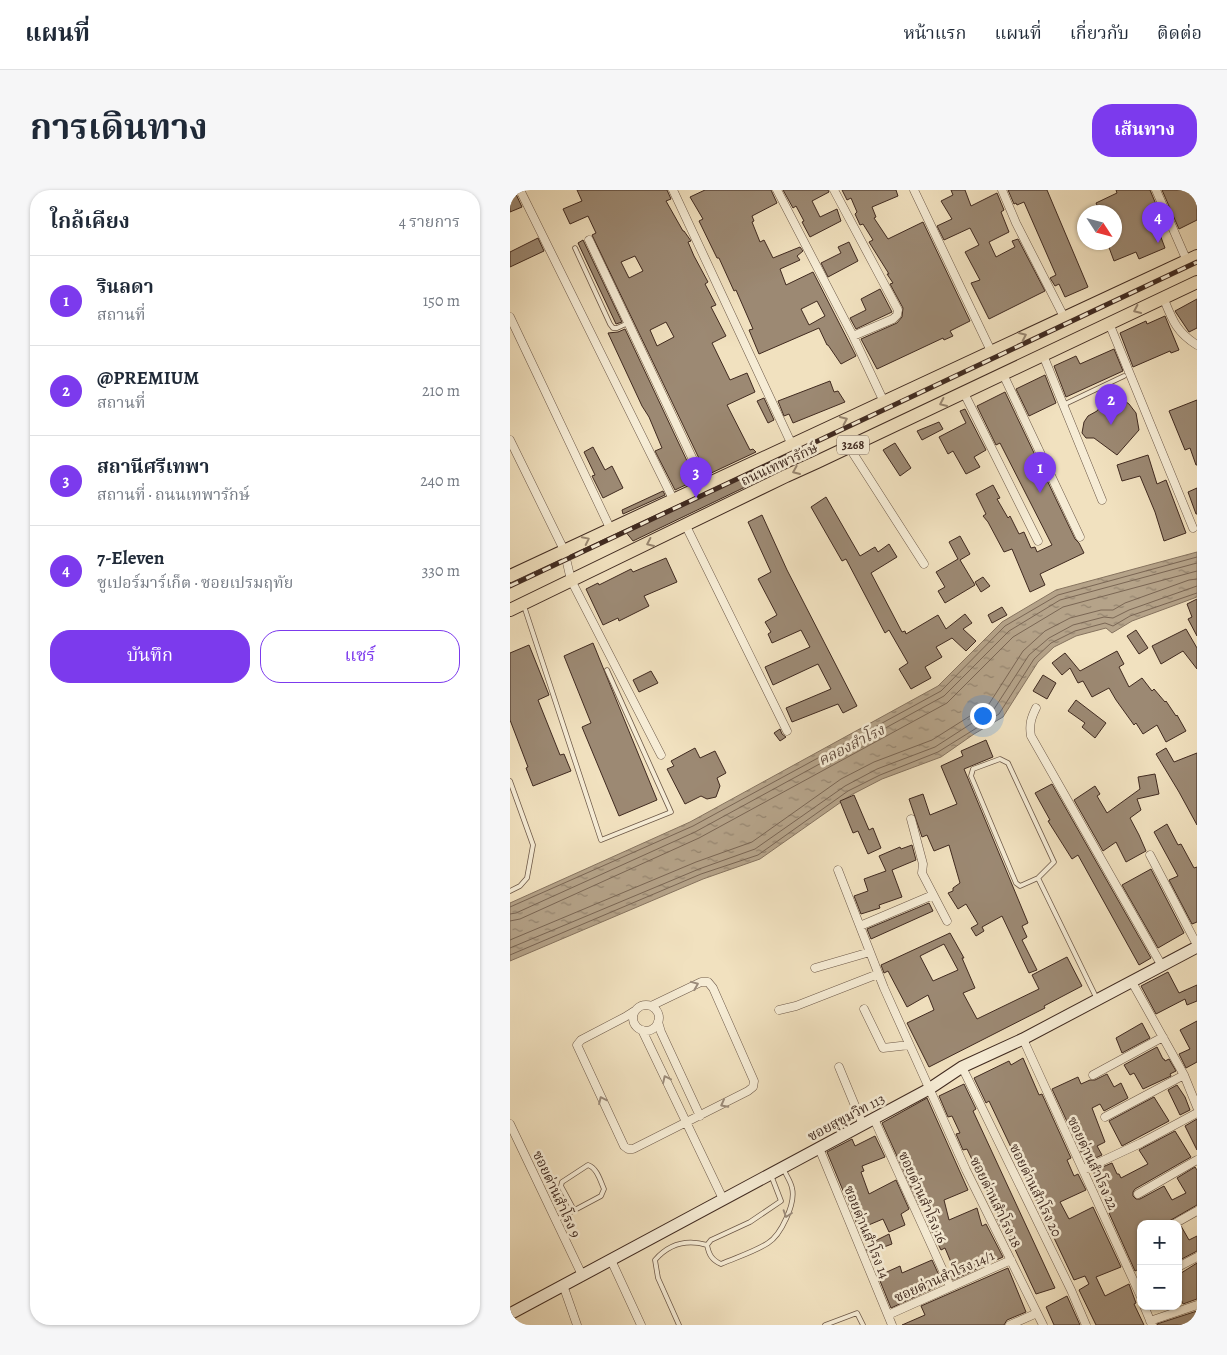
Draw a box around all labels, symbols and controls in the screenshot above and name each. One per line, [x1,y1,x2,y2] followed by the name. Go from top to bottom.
[25,17,90,49] text: แผนที่
[903,21,966,45] text: หน้าแรก
[994,21,1042,45] text: แผนที่
[1070,21,1129,45] text: เกี่ยวกับ
[1157,21,1202,45] text: ติดต่อ
[30,103,208,151] text: การเดินทาง
[1092,104,1197,157] button: เส้นทาง
[1142,202,1174,243] pin: 4
[1077,205,1122,250] north arrow
[50,207,130,235] text: ใกล้เคียง
[399,211,460,233] text: 4 รายการ
[97,274,154,300] text: รินลดา
[63,290,69,312] text: 1
[423,290,460,312] text: 150 m
[1133,303,1142,314] one-way arrow
[97,304,145,326] text: สถานที่
[1018,332,1027,343] one-way arrow
[97,365,199,391] text: @PREMIUM
[62,380,70,402] text: 2
[422,380,460,402] text: 210 m
[1095,384,1127,425] pin: 2
[97,392,145,414] text: สถานที่
[939,397,948,407] one-way arrow
[839,416,848,427] one-way arrow
[837,436,869,454] road number: 3268
[738,438,821,491] street label: ถนนเทพารักษ์
[1024,452,1056,493] pin: 1
[97,454,209,480] text: สถานีศรีเทพา
[680,457,712,498] pin: 3
[792,465,801,476] one-way arrow
[63,470,69,492] text: 3
[420,470,460,492] text: 240 m
[97,484,250,506] text: สถานที่ · ถนนเทพารักษ์
[581,536,590,546] one-way arrow
[646,536,655,547] one-way arrow
[97,545,165,571] text: 7-Eleven
[62,560,70,582] text: 4
[422,560,460,582] text: 330 m
[97,572,293,594] text: ซูเปอร์มาร์เก็ต · ซอยเปรมฤทัย
[50,630,250,683] button: บันทึก
[260,630,460,683] button: แชร์
[970,703,996,729] your location
[814,719,888,770] water label: คลองสำโรง
[690,981,699,992] one-way arrow
[661,1075,672,1084] one-way arrow
[804,1089,888,1146] street label: ซอยสุขุมวิท 113
[598,1096,609,1105] one-way arrow
[720,1098,729,1108] one-way arrow
[1063,1113,1124,1213] street label: ซอยด่านสำโรง 22
[1005,1140,1067,1240] street label: ซอยด่านสำโรง 20
[528,1147,586,1241] street label: ซอยด่านสำโรง 9
[894,1148,952,1246] street label: ซอยด่านสำโรง 16
[965,1153,1027,1251] street label: ซอยด่านสำโรง 18
[839,1182,895,1282] street label: ซอยด่านสำโรง 14
[783,1209,793,1217] one-way arrow
[1137,1220,1182,1310] map controls
[1137,1220,1182,1265] button: +
[891,1245,998,1307] street label: ซอยด่านสำโรง 14/1
[1137,1265,1182,1310] button: −

